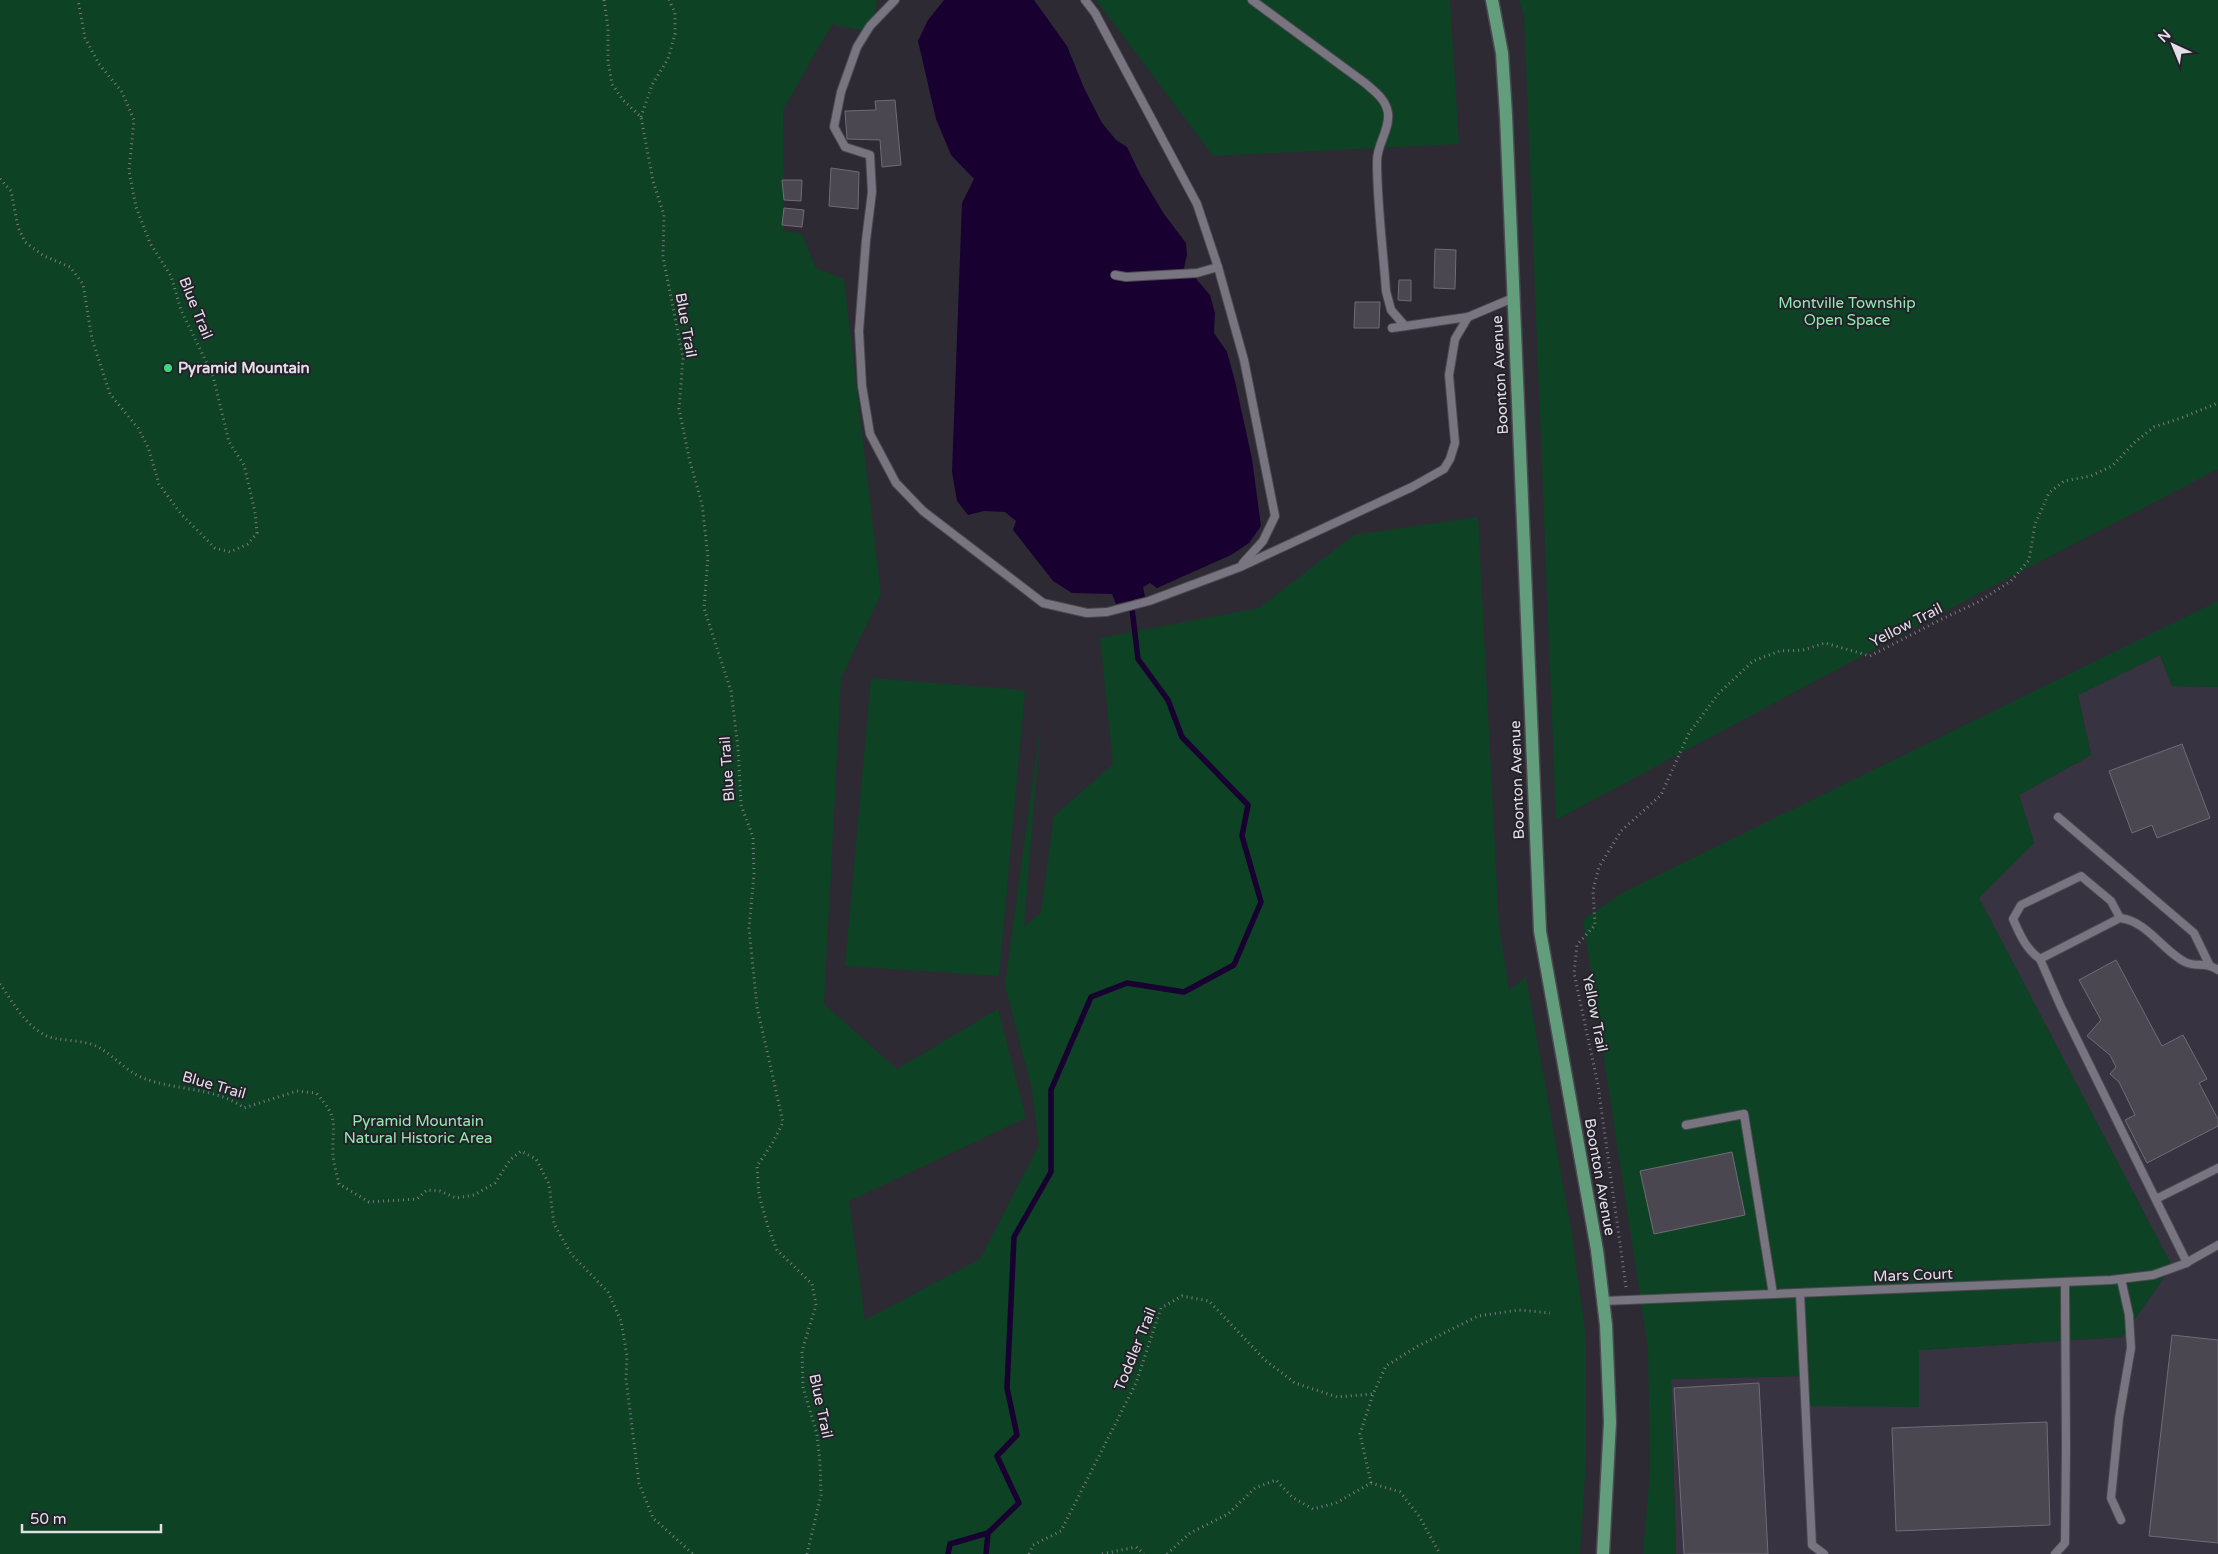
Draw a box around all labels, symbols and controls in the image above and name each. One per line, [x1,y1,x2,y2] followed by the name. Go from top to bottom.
[2148,20,2198,70] north arrow
[2154,26,2174,46] text: N
[175,274,217,342] street label: Blue Trail
[671,291,701,359] street label: Blue Trail
[1778,294,1916,329] park label: Montville Township Open Space
[1488,315,1512,435] street label: Boonton Avenue
[178,359,310,378] place label: Pyramid Mountain
[162,362,174,374] marker: Pyramid Mountain
[1867,599,1945,651] street label: Yellow Trail
[1506,720,1528,840] street label: Boonton Avenue
[716,736,738,802] street label: Blue Trail
[1579,972,1611,1054] street label: Yellow Trail
[180,1067,248,1103] street label: Blue Trail
[344,1112,492,1147] park label: Pyramid Mountain Natural Historic Area
[1581,1117,1619,1237] street label: Boonton Avenue
[1873,1265,1953,1285] street label: Mars Court
[1110,1305,1160,1393] street label: Toddler Trail
[805,1372,837,1440] street label: Blue Trail
[22,1502,161,1534] scale bar
[30,1510,67,1528] text: 50 m

